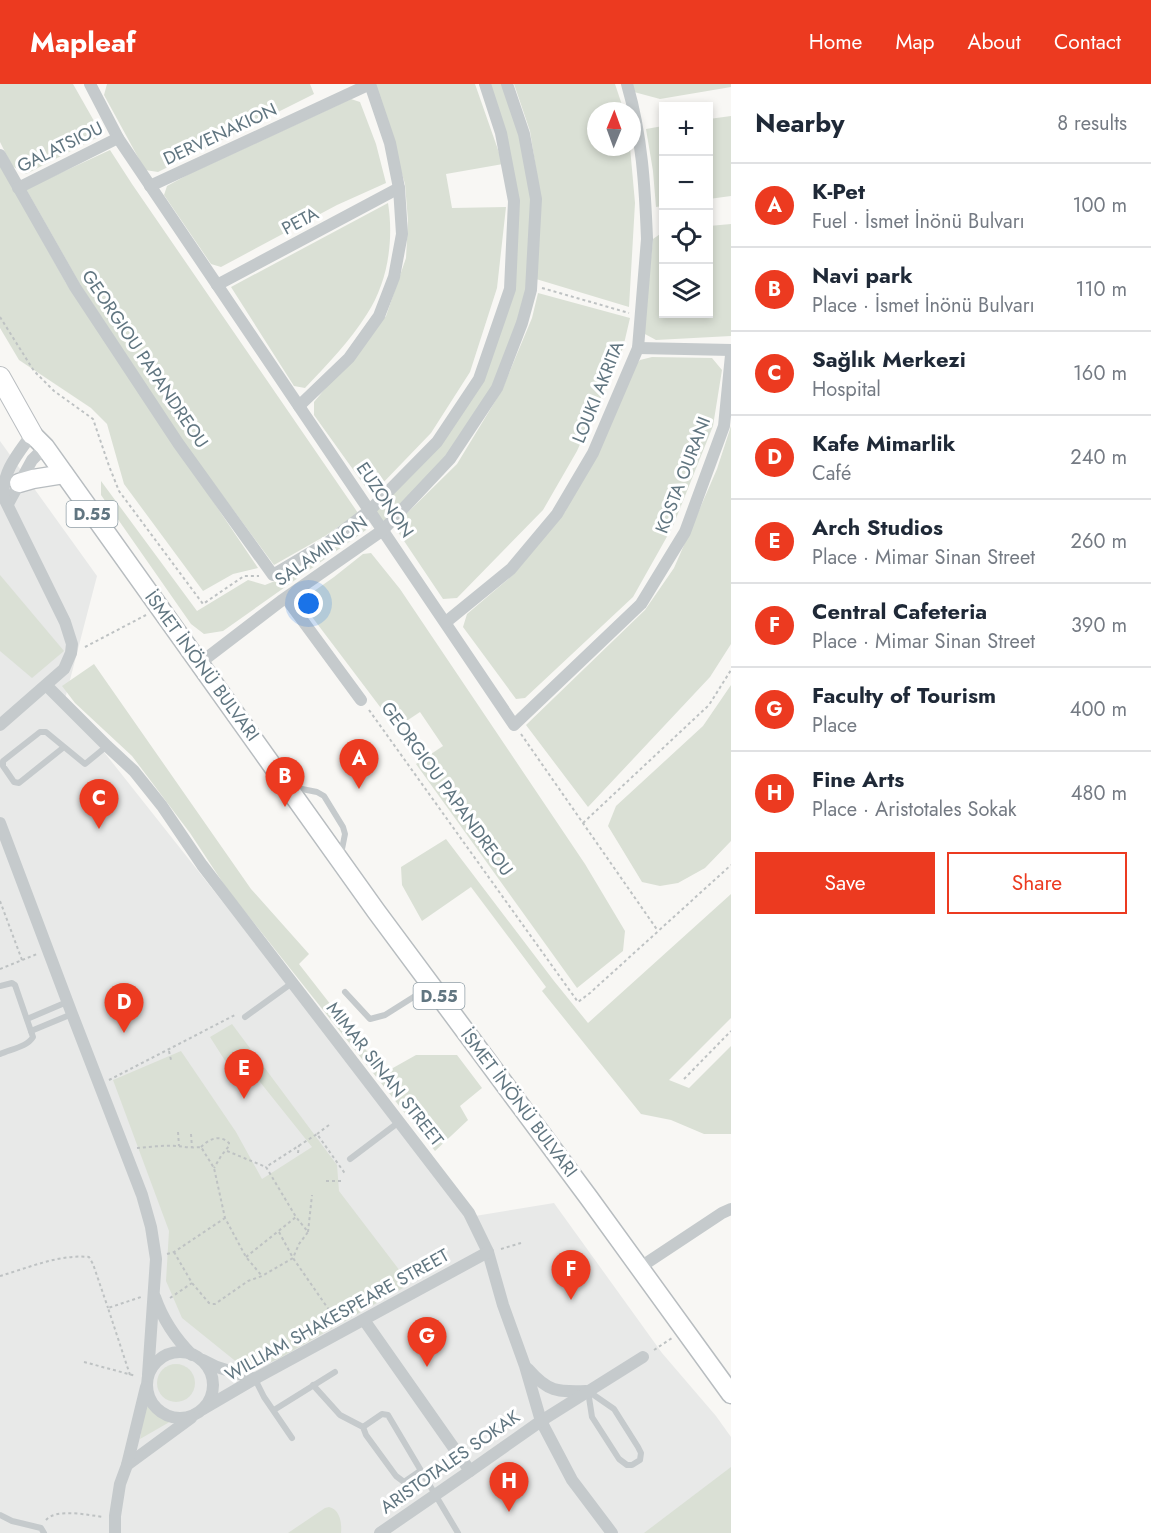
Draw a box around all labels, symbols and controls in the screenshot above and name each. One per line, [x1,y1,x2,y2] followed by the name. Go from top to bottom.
[30,22,136,63] text: Mapleaf
[809,27,862,57] text: Home
[895,27,935,57] text: Map
[968,27,1021,57] text: About
[1054,27,1121,57] text: Contact
[159,96,281,172] street label: DERVENAKION
[587,102,641,156] north arrow
[659,102,713,318] map controls
[659,102,713,156] button: +
[755,104,844,142] text: Nearby
[1057,109,1127,138] text: 8 results
[13,115,107,179] street label: GALATSIOU
[659,156,713,210] button: −
[812,175,865,207] text: K-Pet
[767,191,782,220] text: A
[1072,191,1127,220] text: 100 m
[277,200,323,241] street label: PETA
[812,207,1025,236] text: Fuel · İsmet İnönü Bulvarı
[659,210,713,264] button: locate
[812,259,913,291] text: Navi park
[659,264,713,318] button: layers
[75,265,215,453] street label: GEORGIOU PAPANDREOU
[768,275,781,304] text: B
[1075,275,1127,304] text: 110 m
[812,291,1035,320] text: Place · İsmet İnönü Bulvarı
[566,337,630,447] street label: LOUKI AKRITA
[812,343,966,375] text: Sağlık Merkezi
[767,359,782,388] text: C
[1073,359,1127,388] text: 160 m
[812,375,881,404] text: Hospital
[649,413,717,537] street label: KOSTA OURANI
[812,427,955,459] text: Kafe Mimarlik
[767,443,782,472] text: D
[1070,443,1127,472] text: 240 m
[350,457,420,543] street label: EUZONON
[812,459,851,488] text: Café
[66,501,118,527] road number: D.55
[269,509,373,593] street label: SALAMINION
[812,511,943,543] text: Arch Studios
[768,527,781,556] text: E
[1071,527,1127,556] text: 260 m
[812,543,1035,572] text: Place · Mimar Sinan Street
[139,586,265,746] street label: İSMET İNÖNÜ BULVARI
[294,589,323,618] your location
[812,595,987,627] text: Central Cafeteria
[769,611,780,640] text: F
[1071,611,1127,640] text: 390 m
[812,627,1035,656] text: Place · Mimar Sinan Street
[812,679,996,711] text: Faculty of Tourism
[766,695,783,724] text: G
[1070,695,1127,724] text: 400 m
[375,696,519,882] street label: GEORGIOU PAPANDREOU
[812,711,857,740] text: Place
[340,740,378,789] pin: A
[266,758,304,807] pin: B
[812,763,904,795] text: Fine Arts
[767,779,782,808] text: H
[1071,779,1127,808] text: 480 m
[80,780,118,829] pin: C
[812,795,1017,824] text: Place · Aristotales Sokak
[755,852,935,914] button: Save
[947,852,1127,914] button: Share
[414,983,464,1009] road number: D.55
[104,984,144,1033] pin: D
[320,996,450,1152] street label: MIMAR SINAN STREET
[455,1023,583,1183] street label: İSMET İNÖNÜ BULVARI
[224,1050,264,1099] pin: E
[220,1242,454,1388] street label: WILLIAM SHAKESPEARE STREET
[552,1250,590,1300] pin: F
[408,1318,446,1367] pin: G
[375,1403,526,1520] street label: ARISTOTALES SOKAK
[490,1462,528,1512] pin: H

